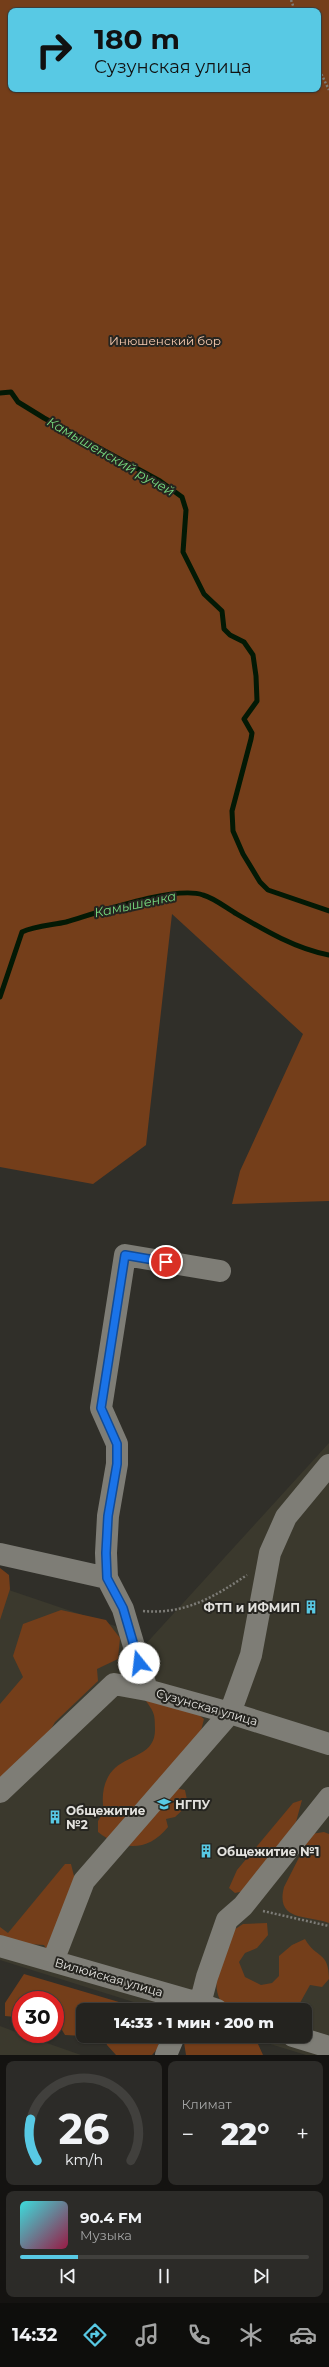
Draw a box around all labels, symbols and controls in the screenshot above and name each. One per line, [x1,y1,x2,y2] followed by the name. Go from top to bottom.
[94,22,180,56] text: 180 m
[28,24,80,76] icon: right
[94,56,251,78] text: Сузунская улица
[109,333,221,348] park label: Инюшенский бор
[45,413,177,499] water label: Камышенский ручей
[93,888,177,920] water label: Камышенка
[149,1245,183,1279] pin
[155,1251,177,1273] icon: arrive
[303,1599,319,1615] building icon: ФТП и ИФМИП
[204,1600,300,1615] place label: ФТП и ИФМИП
[118,1642,160,1684] position arrow
[154,1685,260,1729] street label: Сузунская улица
[156,1796,172,1812] school or university icon: НГПУ
[175,1797,210,1812] place label: НГПУ
[66,1803,146,1832] place label: Общежитие №2
[47,1809,63,1825] building icon: Общежитие №2
[198,1843,214,1859] building icon: Общежитие №1
[217,1844,320,1859] place label: Общежитие №1
[53,1954,165,2000] street label: Вилюйская улица
[12,1991,64,2043] speed limit sign: 30
[114,2013,274,2032] text: 14:33 · 1 мин · 200 m
[182,2096,232,2112] text: Климат
[58,2104,109,2154] text: 26
[221,2116,269,2153] text: 22°
[182,2121,194,2148] text: −
[296,2121,309,2148] text: +
[65,2151,103,2169] text: km/h
[80,2208,142,2227] text: 90.4 FM
[80,2227,132,2243] text: Музыка
[57,2265,79,2287] icon: previous
[153,2265,175,2287] icon: pause
[250,2265,272,2287] icon: next
[81,2321,109,2349] icon: directions
[133,2321,161,2349] icon: music
[185,2321,213,2349] icon: phone
[237,2321,265,2349] icon: climate
[289,2321,317,2349] icon: car
[12,2324,57,2346] text: 14:32

